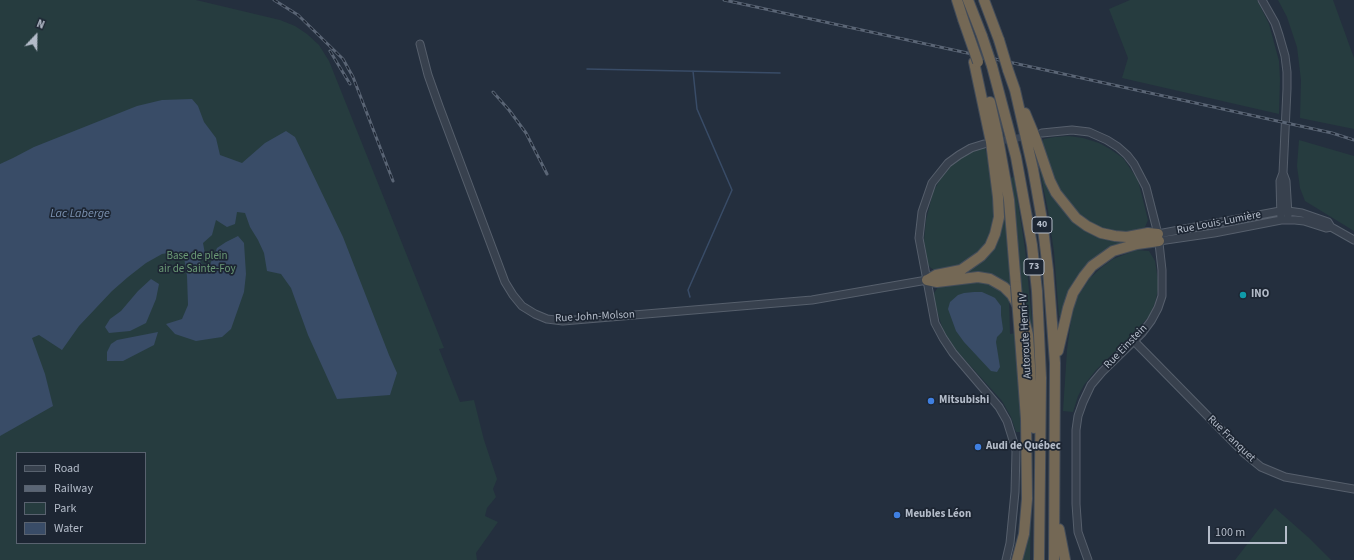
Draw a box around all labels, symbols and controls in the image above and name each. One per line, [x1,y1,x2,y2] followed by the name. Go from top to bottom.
[16,16,56,56] north arrow
[34,16,47,33] text: N
[50,207,110,221] water label: Lac Laberge
[1176,208,1262,238] street label: Rue Louis-Lumière
[1032,217,1052,233] road number: 40
[158,250,236,276] park label: Base de plein air de Sainte-Foy
[1024,259,1044,275] road number: 73
[1251,288,1269,302] place label: INO
[1238,290,1248,300] marker: INO
[1017,293,1035,379] street label: Autoroute Henri-IV
[555,308,635,326] street label: Rue John-Molson
[1102,322,1150,372] street label: Rue Einstein
[939,394,989,408] place label: Mitsubishi
[926,396,936,406] marker: Mitsubishi
[1204,413,1258,465] street label: Rue Franquet
[986,440,1061,454] place label: Audi de Québec
[973,442,983,452] marker: Audi de Québec
[16,452,146,544] legend
[54,460,80,477] text: Road
[54,480,93,497] text: Railway
[54,500,76,517] text: Park
[905,508,971,522] place label: Meubles Léon
[892,510,902,520] marker: Meubles Léon
[1210,518,1289,544] scale bar
[54,520,83,537] text: Water
[1215,524,1245,541] text: 100 m

